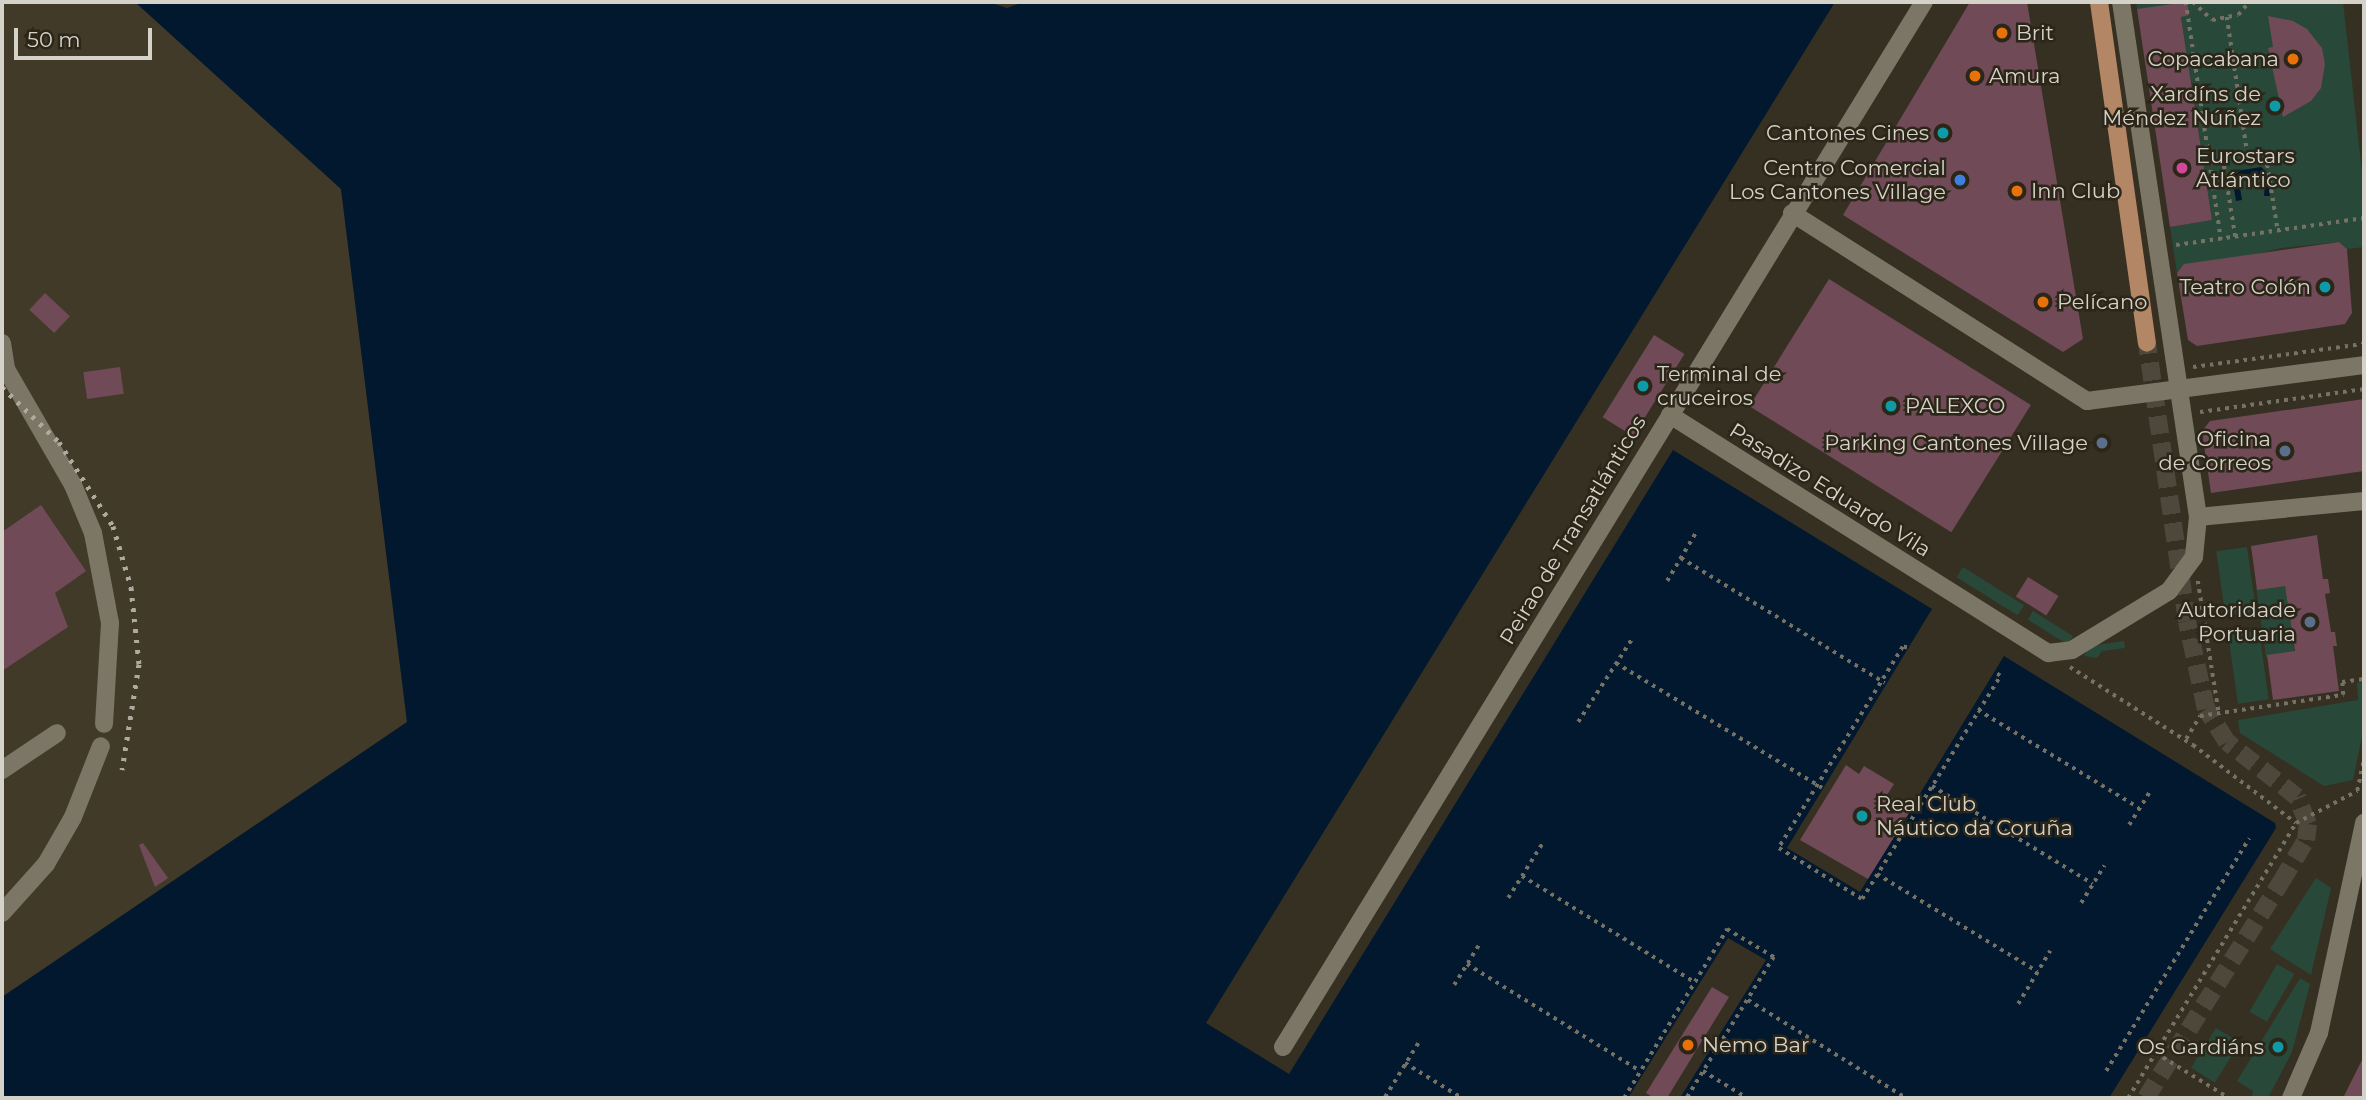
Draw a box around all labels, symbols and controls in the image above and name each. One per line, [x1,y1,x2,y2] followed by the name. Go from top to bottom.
[18,14,156,58] scale bar
[2016,20,2054,46] place label: Brit
[1994,25,2010,41] marker: Brit
[27,27,81,52] text: 50 m
[2148,46,2279,72] place label: Copacabana
[2285,51,2301,67] marker: Copacabana
[1989,63,2060,89] place label: Amura
[1967,68,1983,84] marker: Amura
[2102,81,2261,131] place label: Xardíns de Méndez Núñez
[2267,98,2283,114] marker: Xardíns de Méndez Núñez
[1766,120,1929,146] place label: Cantones Cines
[1935,125,1951,141] marker: Cantones Cines
[2196,143,2295,193] place label: Eurostars Atlántico
[1729,155,1946,205] place label: Centro Comercial Los Cantones Village
[2174,160,2190,176] marker: Eurostars Atlántico
[1952,172,1968,188] marker: Centro Comercial Los Cantones Village
[2031,178,2120,204] place label: Inn Club
[2009,183,2025,199] marker: Inn Club
[2179,274,2311,300] place label: Teatro Colón
[2317,279,2333,295] marker: Teatro Colón
[2057,289,2147,315] place label: Pelícano
[2035,294,2051,310] marker: Pelícano
[1657,361,1781,411] place label: Terminal de cruceiros
[1635,378,1651,394] marker: Terminal de cruceiros
[1905,393,2005,419] place label: PALEXCO
[1883,398,1899,414] marker: PALEXCO
[1495,411,1651,649] street label: Peirao de Transatlánticos
[1725,418,1935,562] street label: Pasadizo Eduardo Vila
[2158,426,2271,476] place label: Oficina de Correos
[1824,430,2088,456] place label: Parking Cantones Village
[2094,435,2110,451] marker: Parking Cantones Village
[2277,443,2293,459] marker: Oficina de Correos
[2178,597,2296,647] place label: Autoridade Portuaria
[2302,614,2318,630] marker: Autoridade Portuaria
[1876,791,2073,841] place label: Real Club Náutico da Coruña
[1854,808,1870,824] marker: Real Club Náutico da Coruña
[1702,1032,1809,1058] place label: Nemo Bar
[2137,1034,2264,1060] place label: Os Gardiáns
[1680,1037,1696,1053] marker: Nemo Bar
[2270,1039,2286,1055] marker: Os Gardiáns

